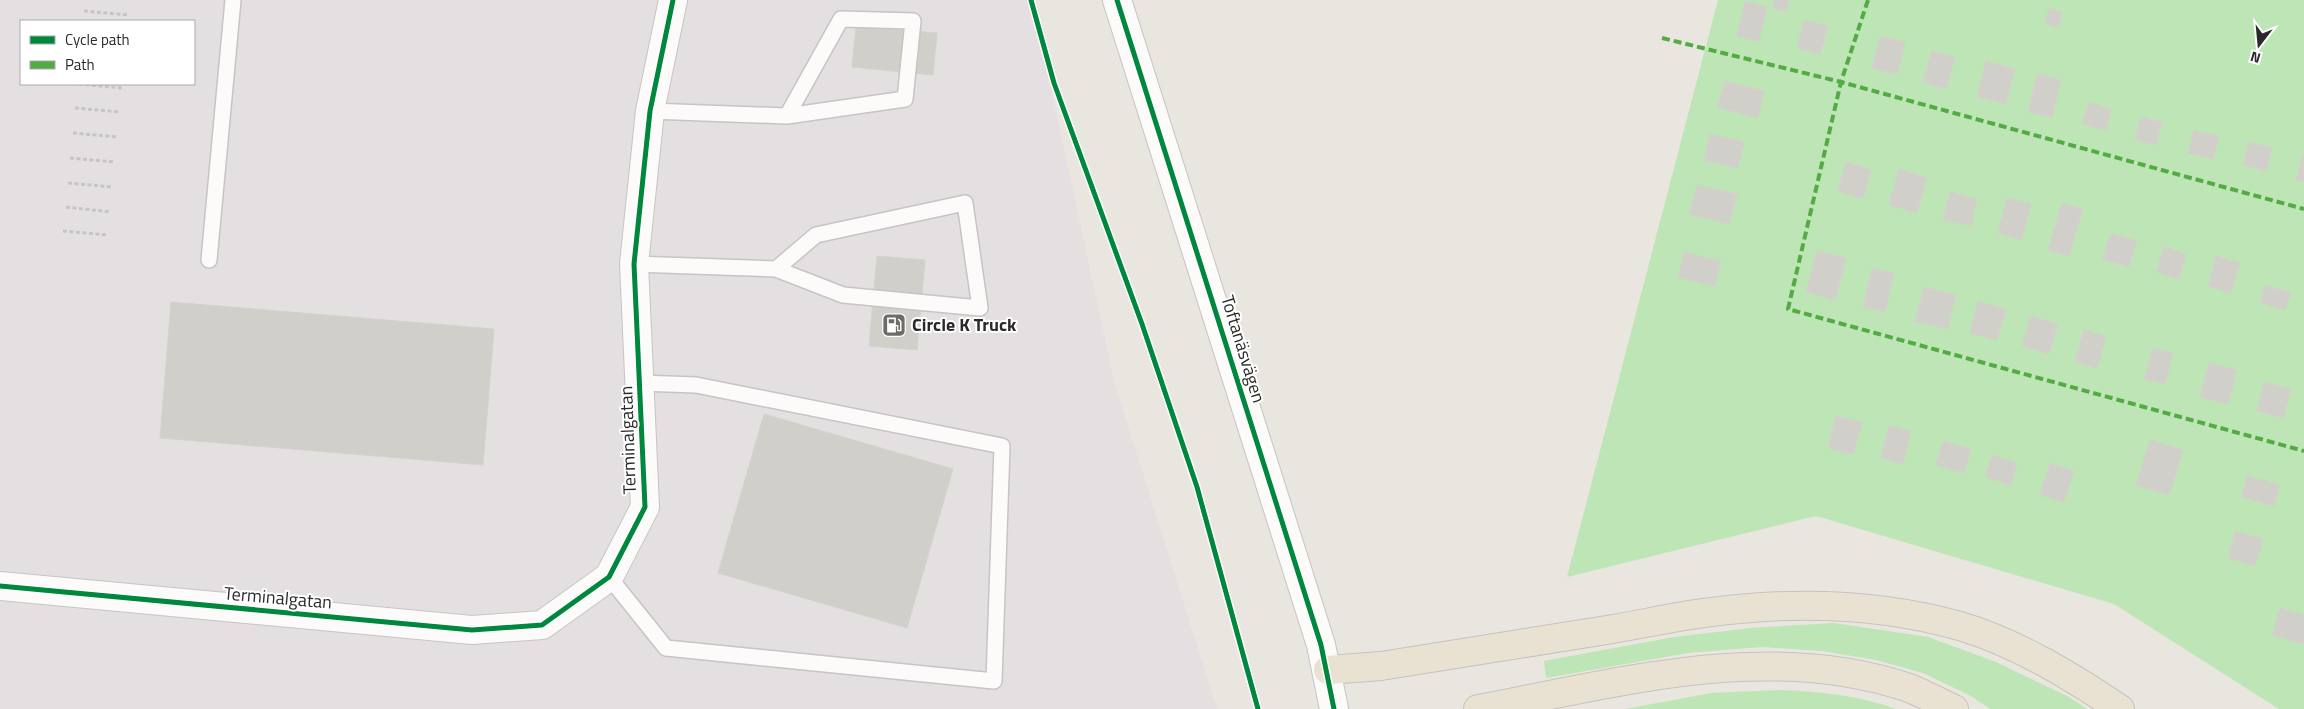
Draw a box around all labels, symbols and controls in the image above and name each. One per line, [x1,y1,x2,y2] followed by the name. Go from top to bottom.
[20,20,195,85] legend
[2234,20,2284,70] north arrow
[65,28,130,51] text: Cycle path
[2248,47,2263,69] text: N
[65,53,95,76] text: Path
[1214,292,1273,406] street label: Toftanäsvägen
[912,311,1017,338] place label: Circle K Truck
[881,312,907,338] fuel station icon: Circle K Truck
[612,385,643,495] street label: Terminalgatan
[223,579,333,616] street label: Terminalgatan

